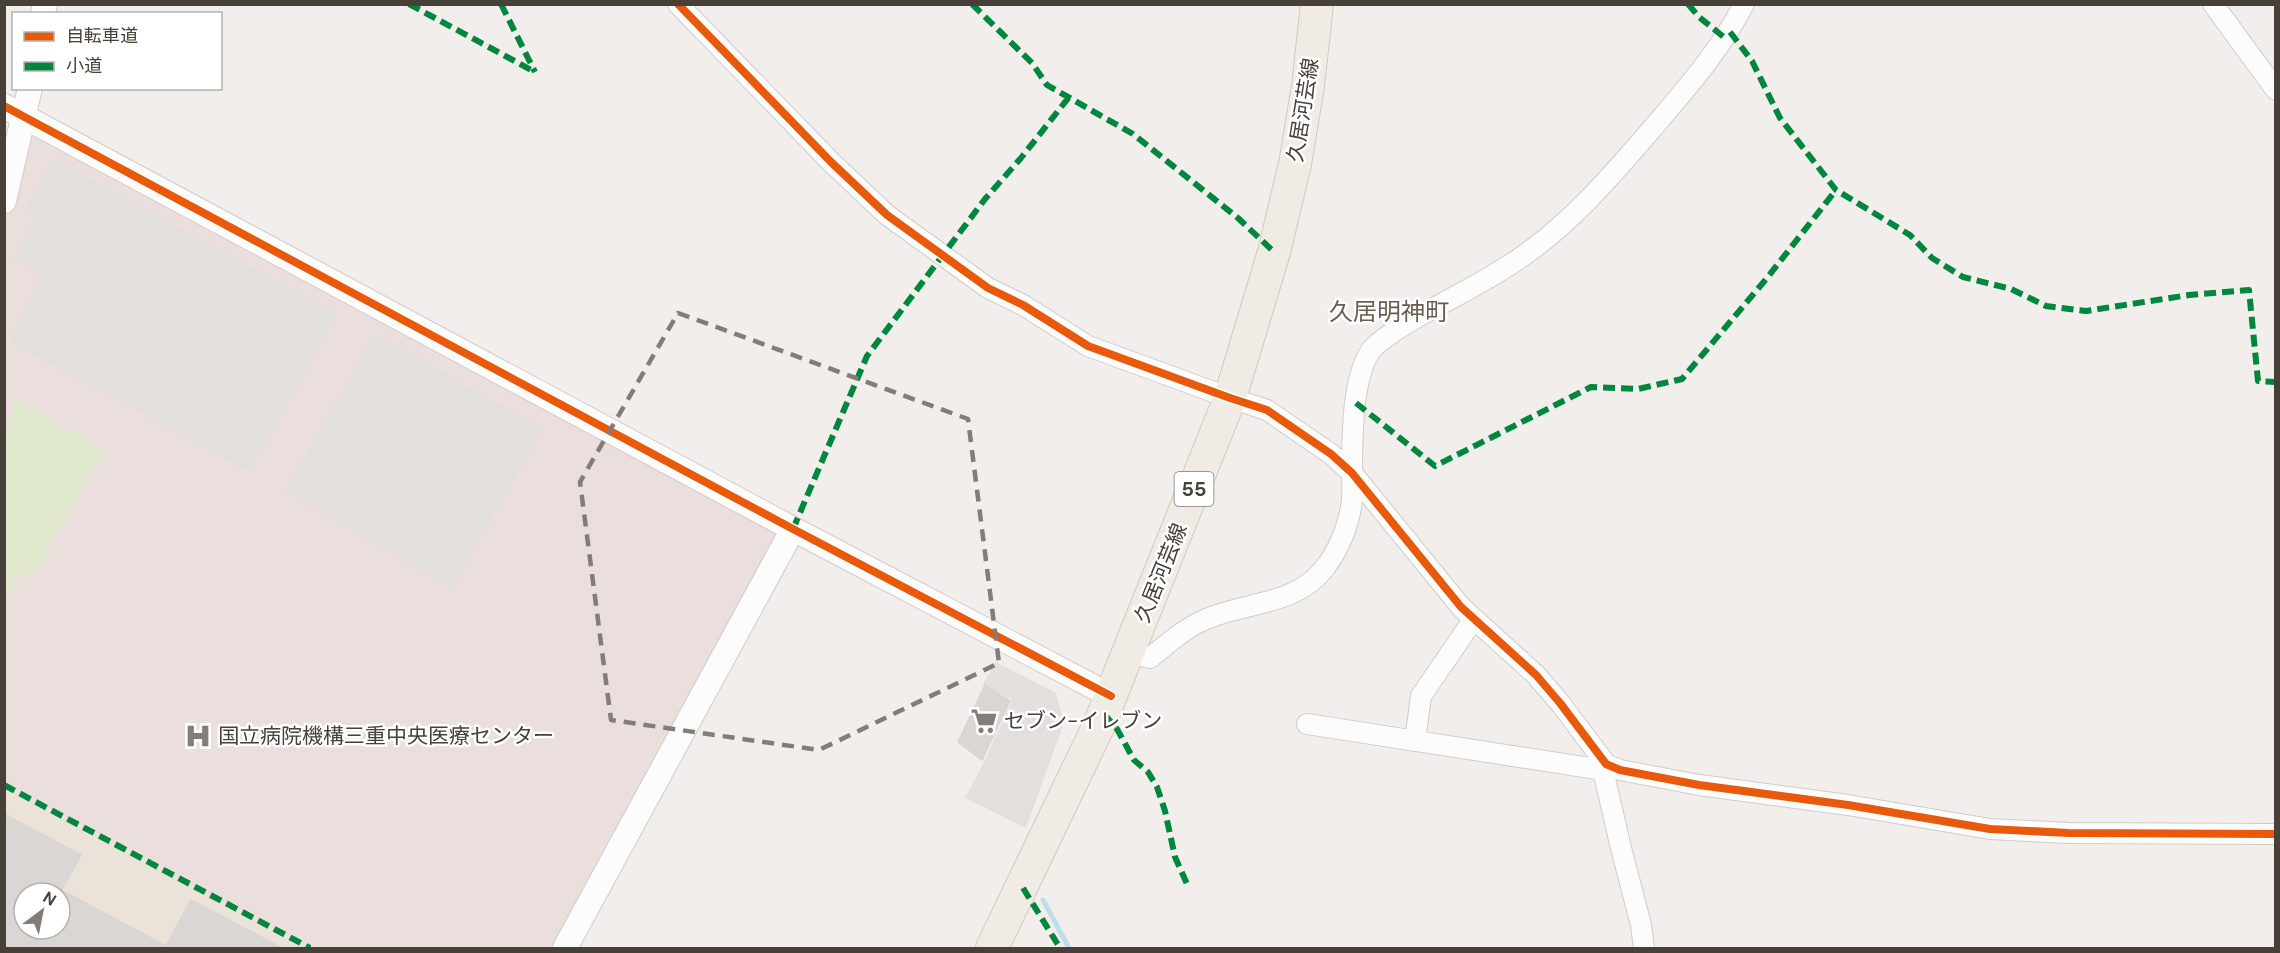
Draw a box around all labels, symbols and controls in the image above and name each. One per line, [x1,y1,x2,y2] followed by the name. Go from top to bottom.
[12,12,222,90] legend
[66,24,138,48] text: 自転車道
[66,54,102,78] text: 小道
[1281,56,1325,164] street label: 久居河芸線
[1329,296,1449,327] district label: 久居明神町
[1174,472,1214,506] road number: 55
[1128,519,1194,627] street label: 久居河芸線
[969,706,999,736] supermarket icon: セブン-イレブン
[1004,707,1162,735] place label: セブン-イレブン
[183,721,213,751] hospital icon: 国立病院機構三重中央医療センター
[218,722,554,750] place label: 国立病院機構三重中央医療センター
[12,881,72,941] north arrow
[39,887,60,911] text: N

